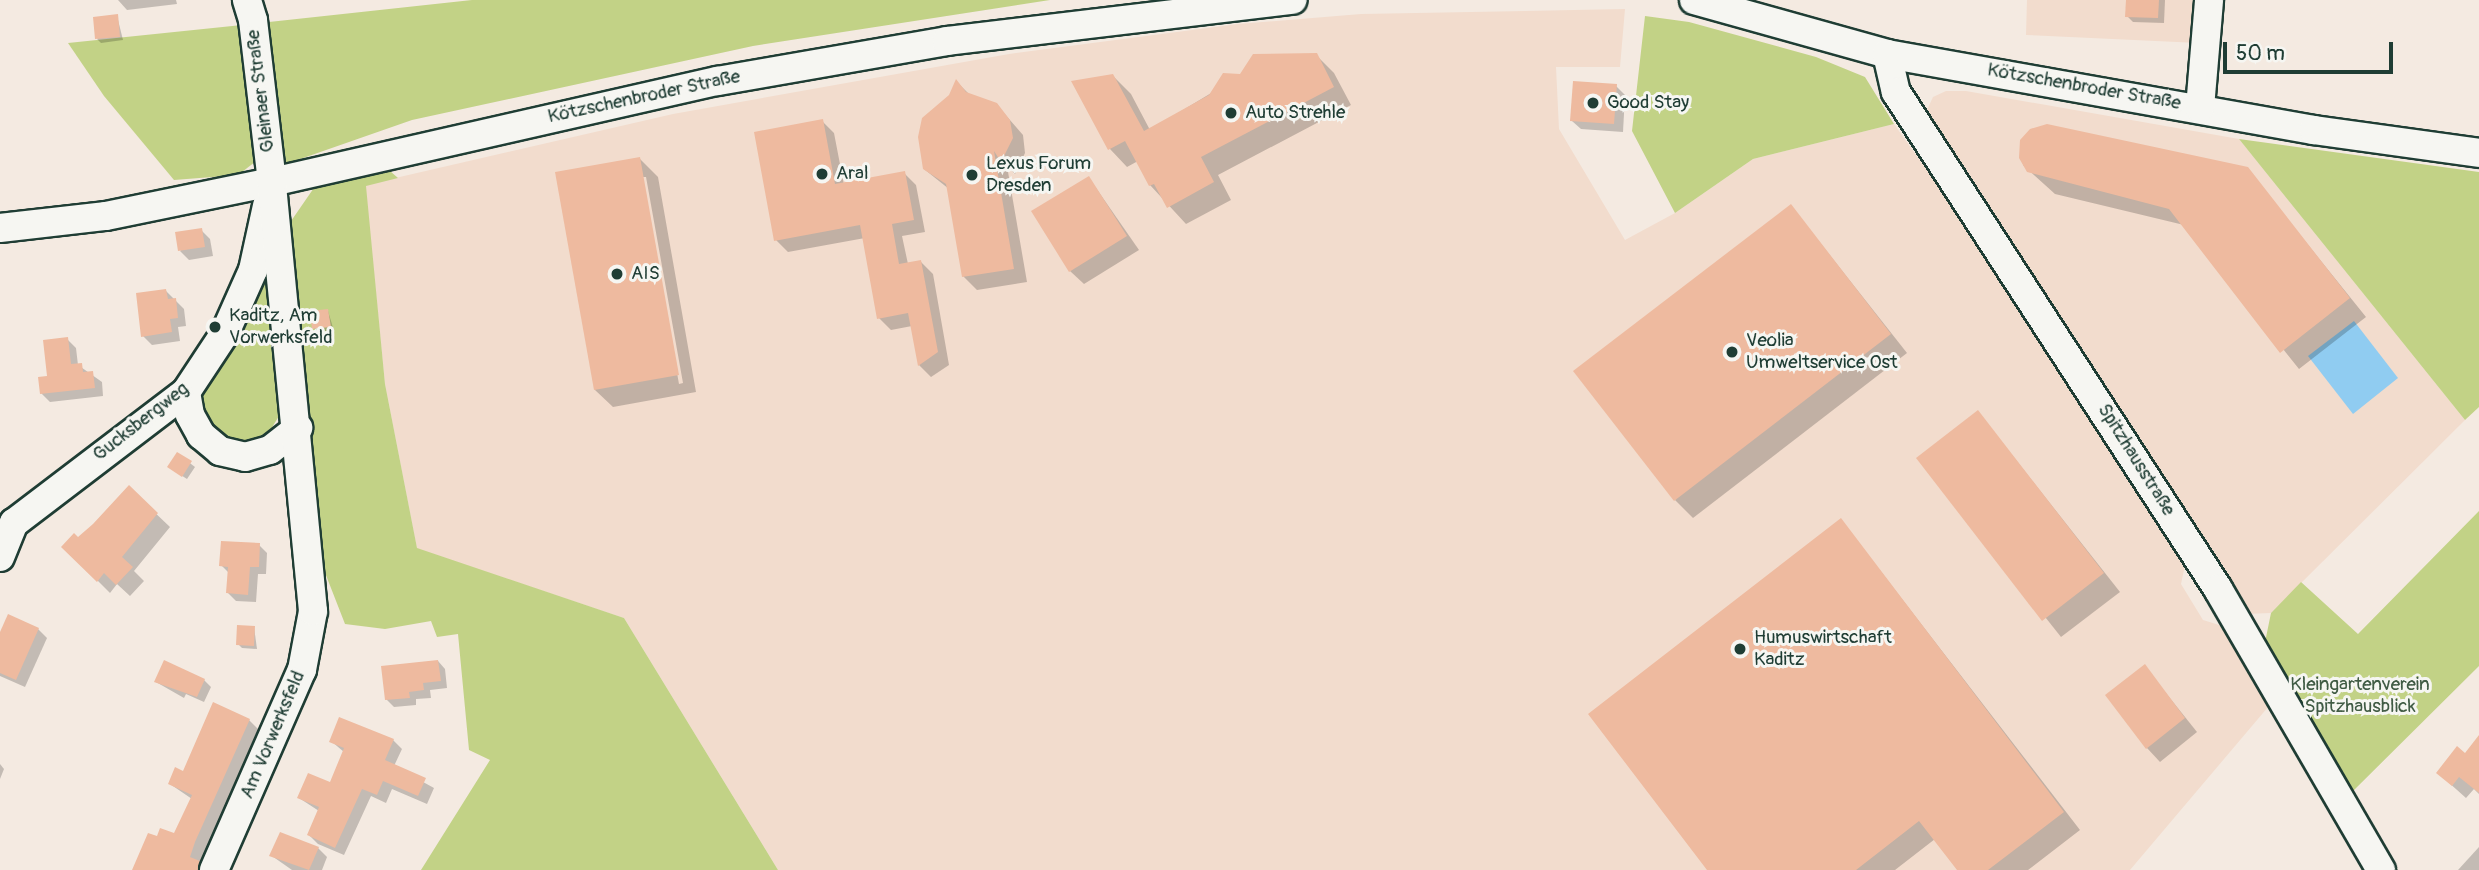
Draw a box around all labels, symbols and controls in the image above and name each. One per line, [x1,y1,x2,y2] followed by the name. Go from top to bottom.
[242,28,280,154] street label: Gleinaer Straße
[2227,28,2397,72] scale bar
[2236,40,2285,67] text: 50 m
[1986,59,2182,115] street label: Kötzschenbroder Straße
[546,65,742,129] street label: Kötzschenbroder Straße
[1607,92,1689,114] place label: Good Stay
[1585,95,1601,111] marker: Good Stay
[1245,102,1345,124] place label: Auto Strehle
[1223,105,1239,121] marker: Auto Strehle
[986,153,1091,197] place label: Lexus Forum Dresden
[836,163,868,185] place label: Aral
[814,166,830,182] marker: Aral
[964,167,980,183] marker: Lexus Forum Dresden
[631,263,660,285] place label: AIS
[609,266,625,282] marker: AIS
[229,305,333,349] place label: Kaditz, Am Vorwerksfeld
[207,319,223,335] marker: Kaditz, Am Vorwerksfeld
[1746,330,1898,374] place label: Veolia Umweltservice Ost
[1724,344,1740,360] marker: Veolia Umweltservice Ost
[89,378,193,466] street label: Gucksbergweg
[2092,400,2180,520] street label: Spitzhausstraße
[1754,627,1892,671] place label: Humuswirtschaft Kaditz
[1732,641,1748,657] marker: Humuswirtschaft Kaditz
[236,668,310,802] street label: Am Vorwerksfeld
[2290,674,2430,718] park label: Kleingartenverein Spitzhausblick

